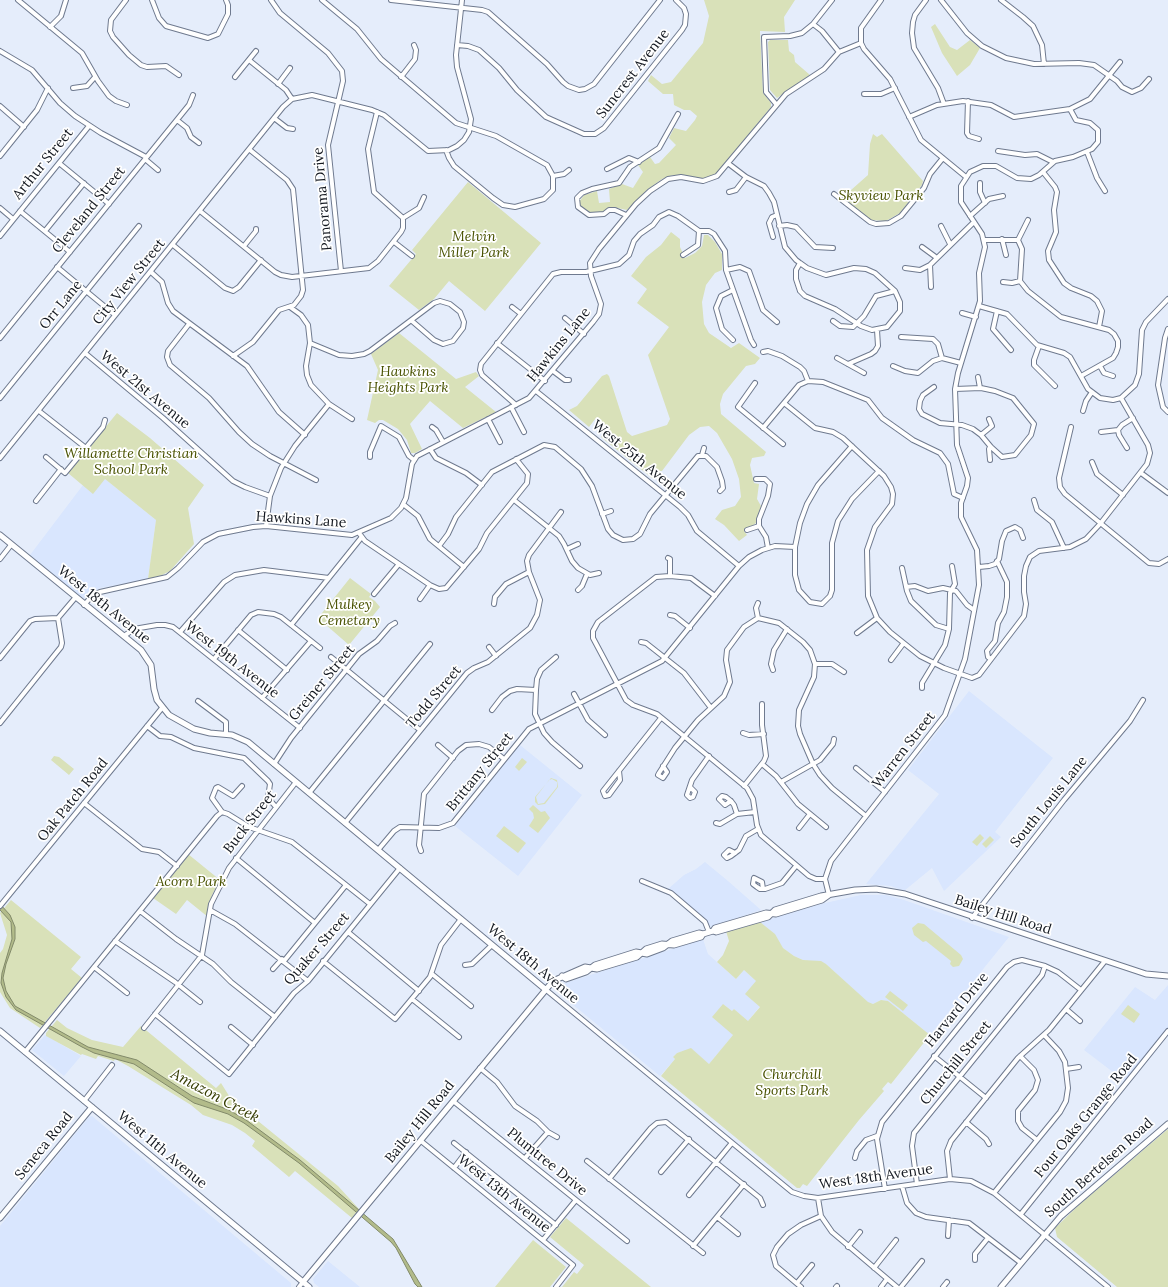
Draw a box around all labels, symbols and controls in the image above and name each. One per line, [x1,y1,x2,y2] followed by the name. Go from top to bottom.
[593,26,673,122] street label: Suncrest Avenue
[9,125,77,203] street label: Arthur Street
[310,147,336,251] street label: Panorama Drive
[49,163,129,257] street label: Cleveland Street
[838,188,924,204] park label: Skyview Park
[438,229,510,262] park label: Melvin Miller Park
[89,236,169,328] street label: City View Street
[36,277,86,333] street label: Orr Lane
[524,304,594,386] street label: Hawkins Lane
[97,347,193,433] street label: West 21st Avenue
[367,364,449,396] park label: Hawkins Heights Park
[588,417,690,503] street label: West 25th Avenue
[64,446,198,478] park label: Willamette Christian School Park
[255,508,347,532] street label: Hawkins Lane
[54,562,154,648] street label: West 18th Avenue
[318,597,380,630] park label: Mulkey Cemetary
[182,618,282,702] street label: West 19th Avenue
[285,642,359,724] street label: Greiner Street
[403,662,465,732] street label: Todd Street
[869,709,939,791] street label: Warren Street
[443,729,517,815] street label: Brittany Street
[1007,753,1091,851] street label: South Louis Lane
[34,755,112,845] street label: Oak Patch Road
[220,787,280,857] street label: Buck Street
[156,874,226,890] park label: Acorn Park
[952,891,1054,939] street label: Bailey Hill Road
[281,909,353,989] street label: Quaker Street
[484,921,582,1007] street label: West 18th Avenue
[922,969,992,1051] street label: Harvard Drive
[917,1018,995,1108] street label: Churchill Street
[1031,1051,1141,1181] street label: Four Oaks Grange Road
[168,1065,262,1127] water label: Amazon Creek
[755,1067,829,1100] park label: Churchill Sports Park
[382,1078,458,1166] street label: Bailey Hill Road
[114,1108,210,1192] street label: West 11th Avenue
[12,1109,76,1183] street label: Seneca Road
[1041,1115,1157,1221] street label: South Bertelsen Road
[504,1125,590,1199] street label: Plumtree Drive
[454,1151,554,1237] street label: West 13th Avenue
[818,1161,934,1193] street label: West 18th Avenue

